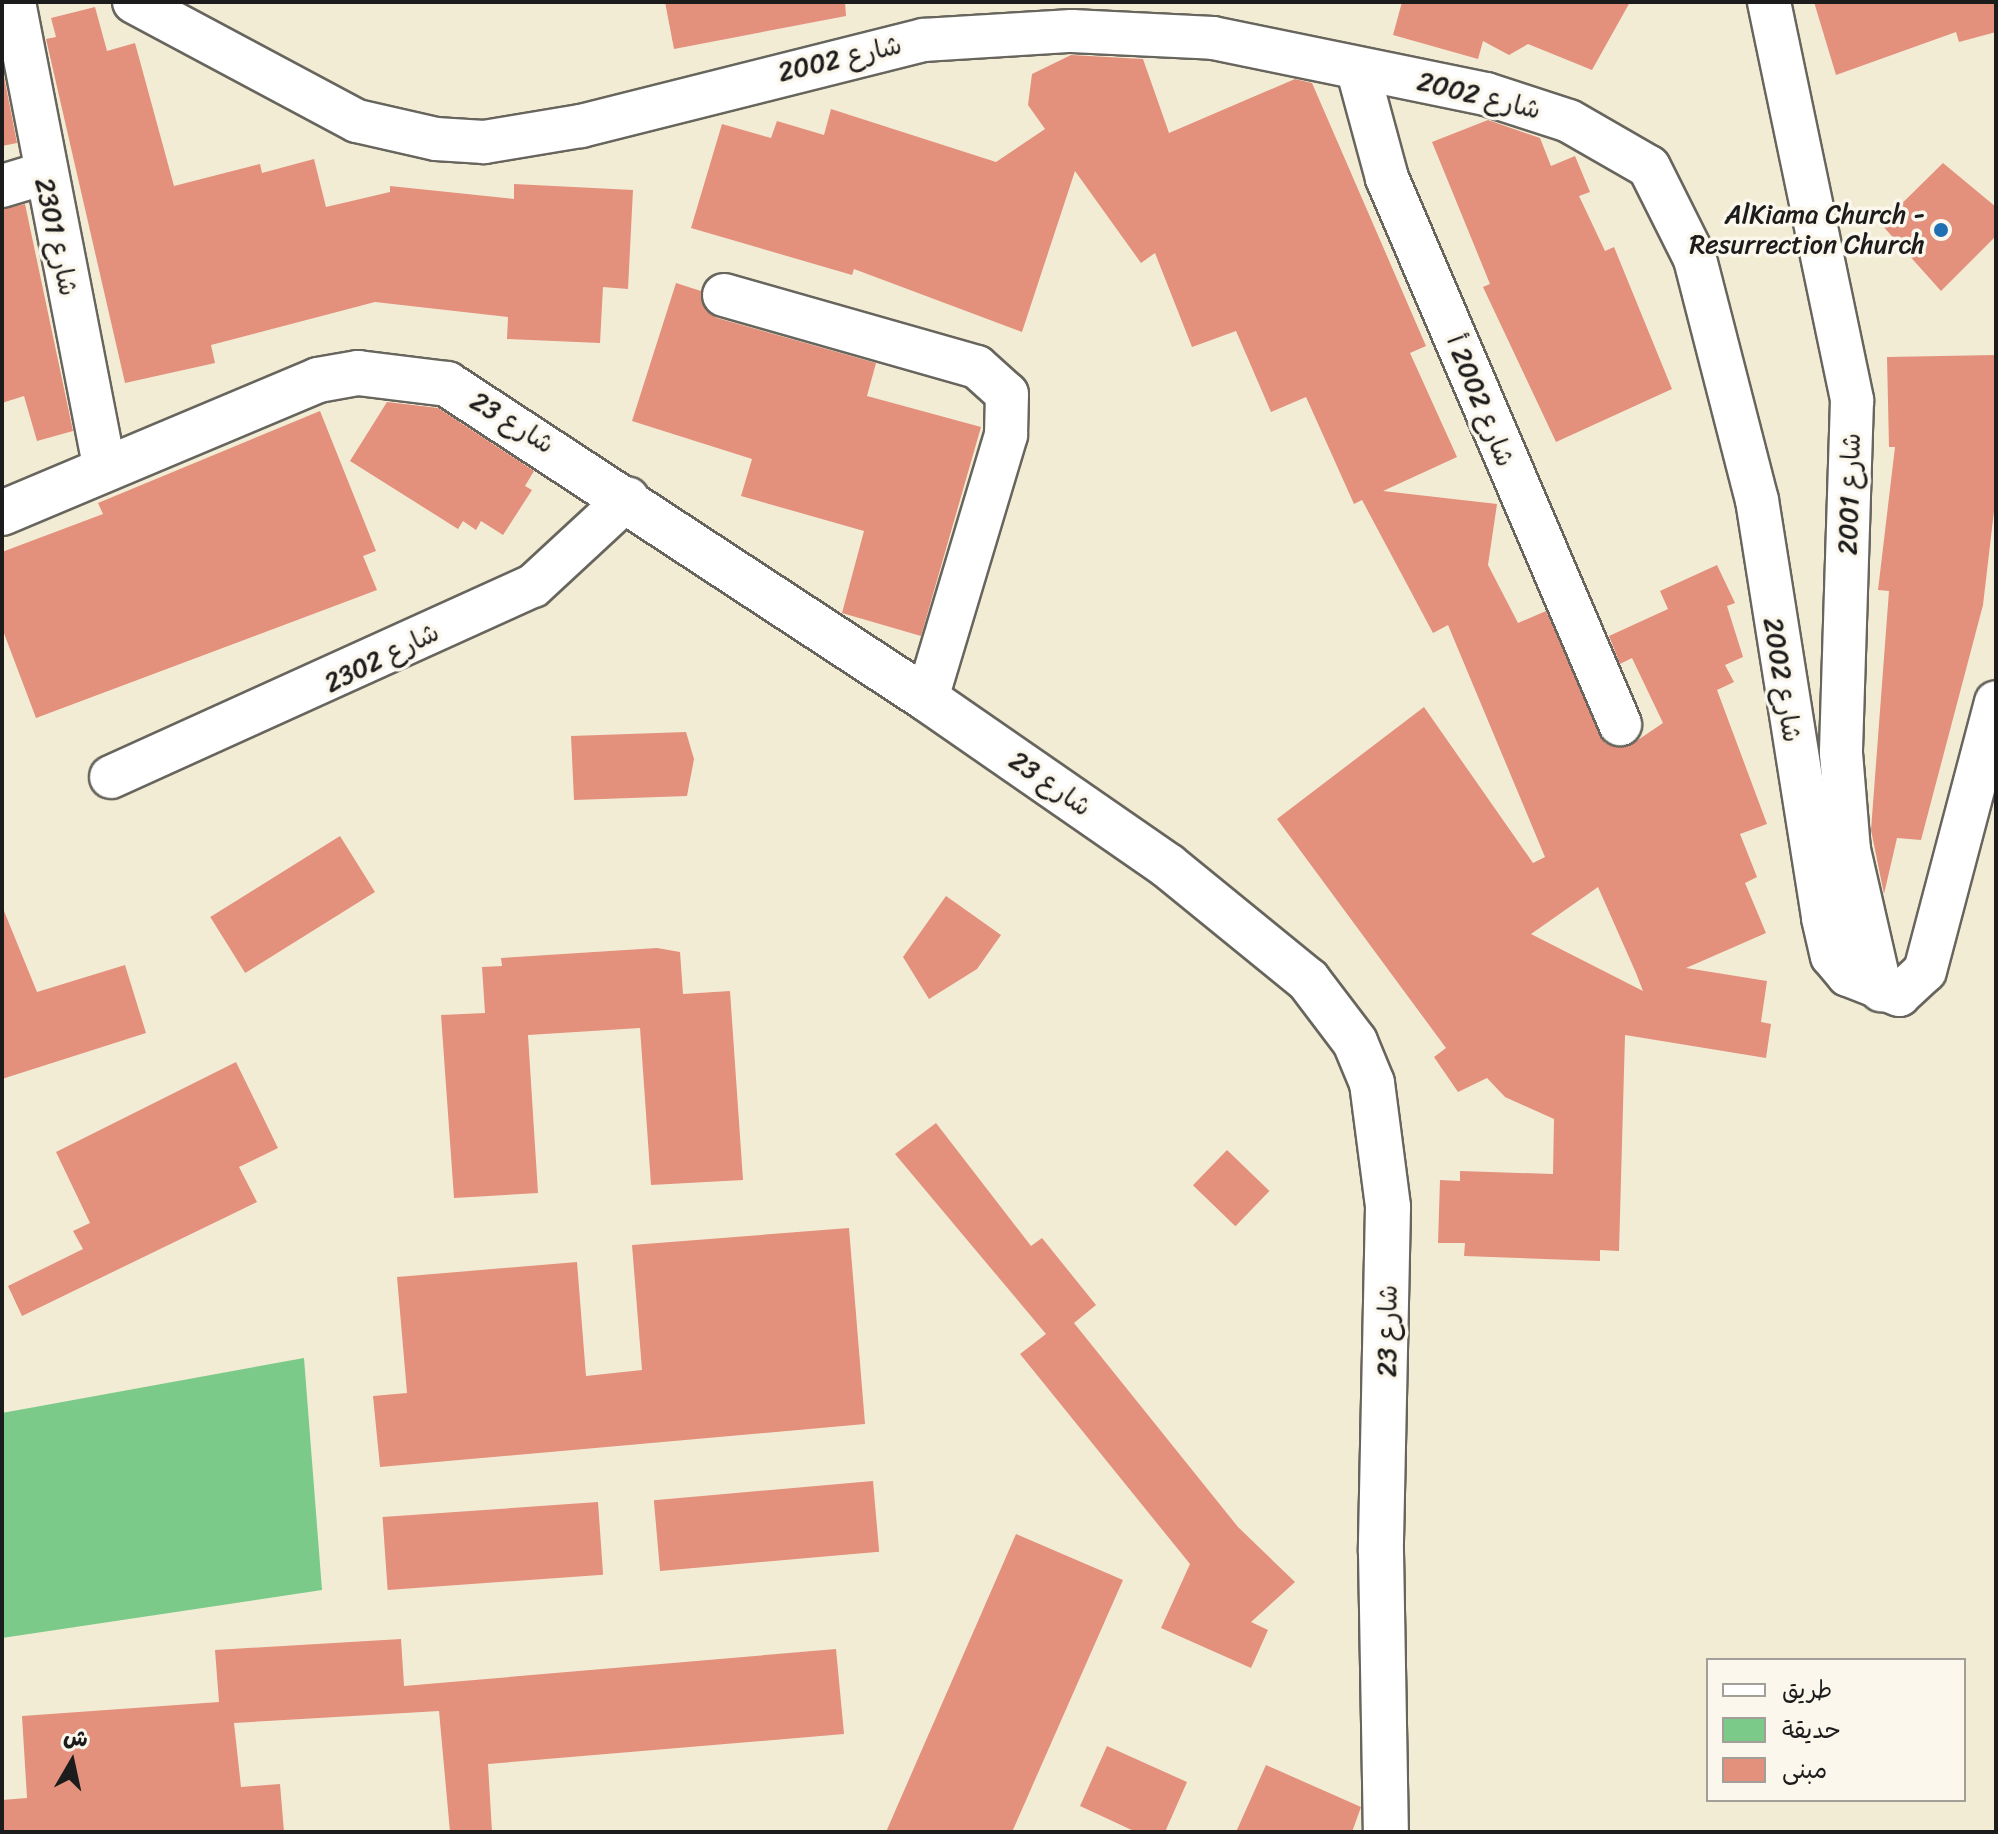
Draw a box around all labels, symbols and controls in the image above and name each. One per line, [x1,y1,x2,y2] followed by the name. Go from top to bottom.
[775,30,905,88] street label: شارع 2002
[1414,66,1544,126] street label: شارع 2002
[28,175,84,299] street label: شارع 2301
[1689,199,1925,260] place label: AlKiama Church - Resurrection Church
[1932,221,1950,239] marker: AlKiama Church - Resurrection Church
[1439,331,1521,471] street label: شارع 2002 أ
[465,385,559,461] street label: شارع 23
[1832,432,1868,556] street label: شارع 2001
[1757,615,1807,745] street label: شارع 2002
[320,617,444,699] street label: شارع 2302
[1003,745,1097,823] street label: شارع 23
[1372,1285,1404,1377] street label: شارع 23
[1706,1658,1966,1802] legend
[1782,1669,1832,1711] text: طريق
[1782,1709,1841,1751] text: حديقة
[61,1717,91,1759] text: ش
[32,1722,112,1802] north arrow
[1782,1749,1827,1791] text: مبنى

